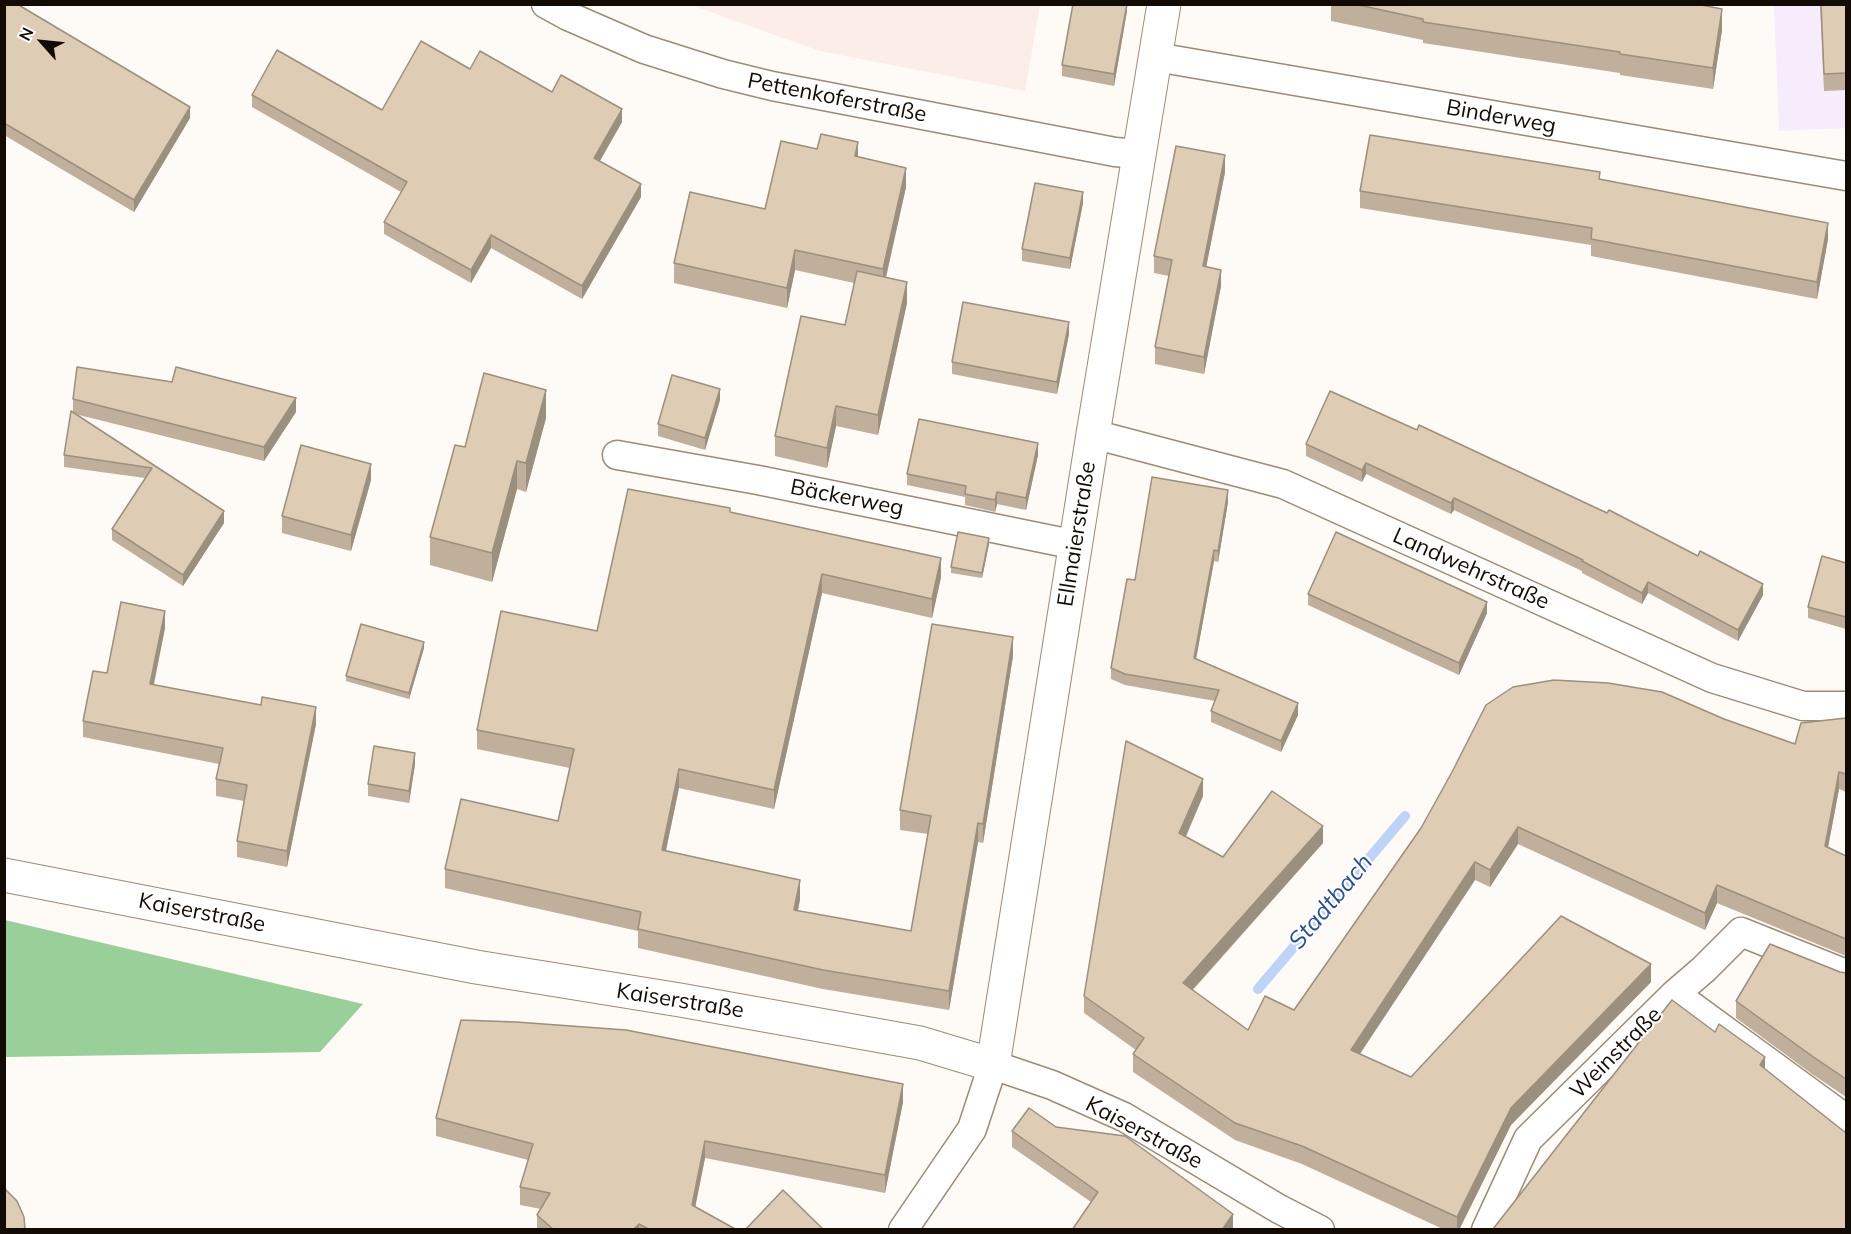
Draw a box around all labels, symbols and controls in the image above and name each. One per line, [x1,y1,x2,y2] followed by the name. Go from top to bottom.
[12,12,72,72] north arrow
[14,24,38,44] text: N
[745,68,929,128] street label: Pettenkoferstraße
[1444,94,1558,140] street label: Binderweg
[1053,460,1101,608] street label: Ellmaierstraße
[788,474,906,522] street label: Bäckerweg
[1389,523,1553,615] street label: Landwehrstraße
[1283,849,1379,955] water label: Stadtbach
[136,888,268,938] street label: Kaiserstraße
[614,978,746,1024] street label: Kaiserstraße
[1565,1002,1667,1104] street label: Weinstraße
[1081,1091,1207,1175] street label: Kaiserstraße

